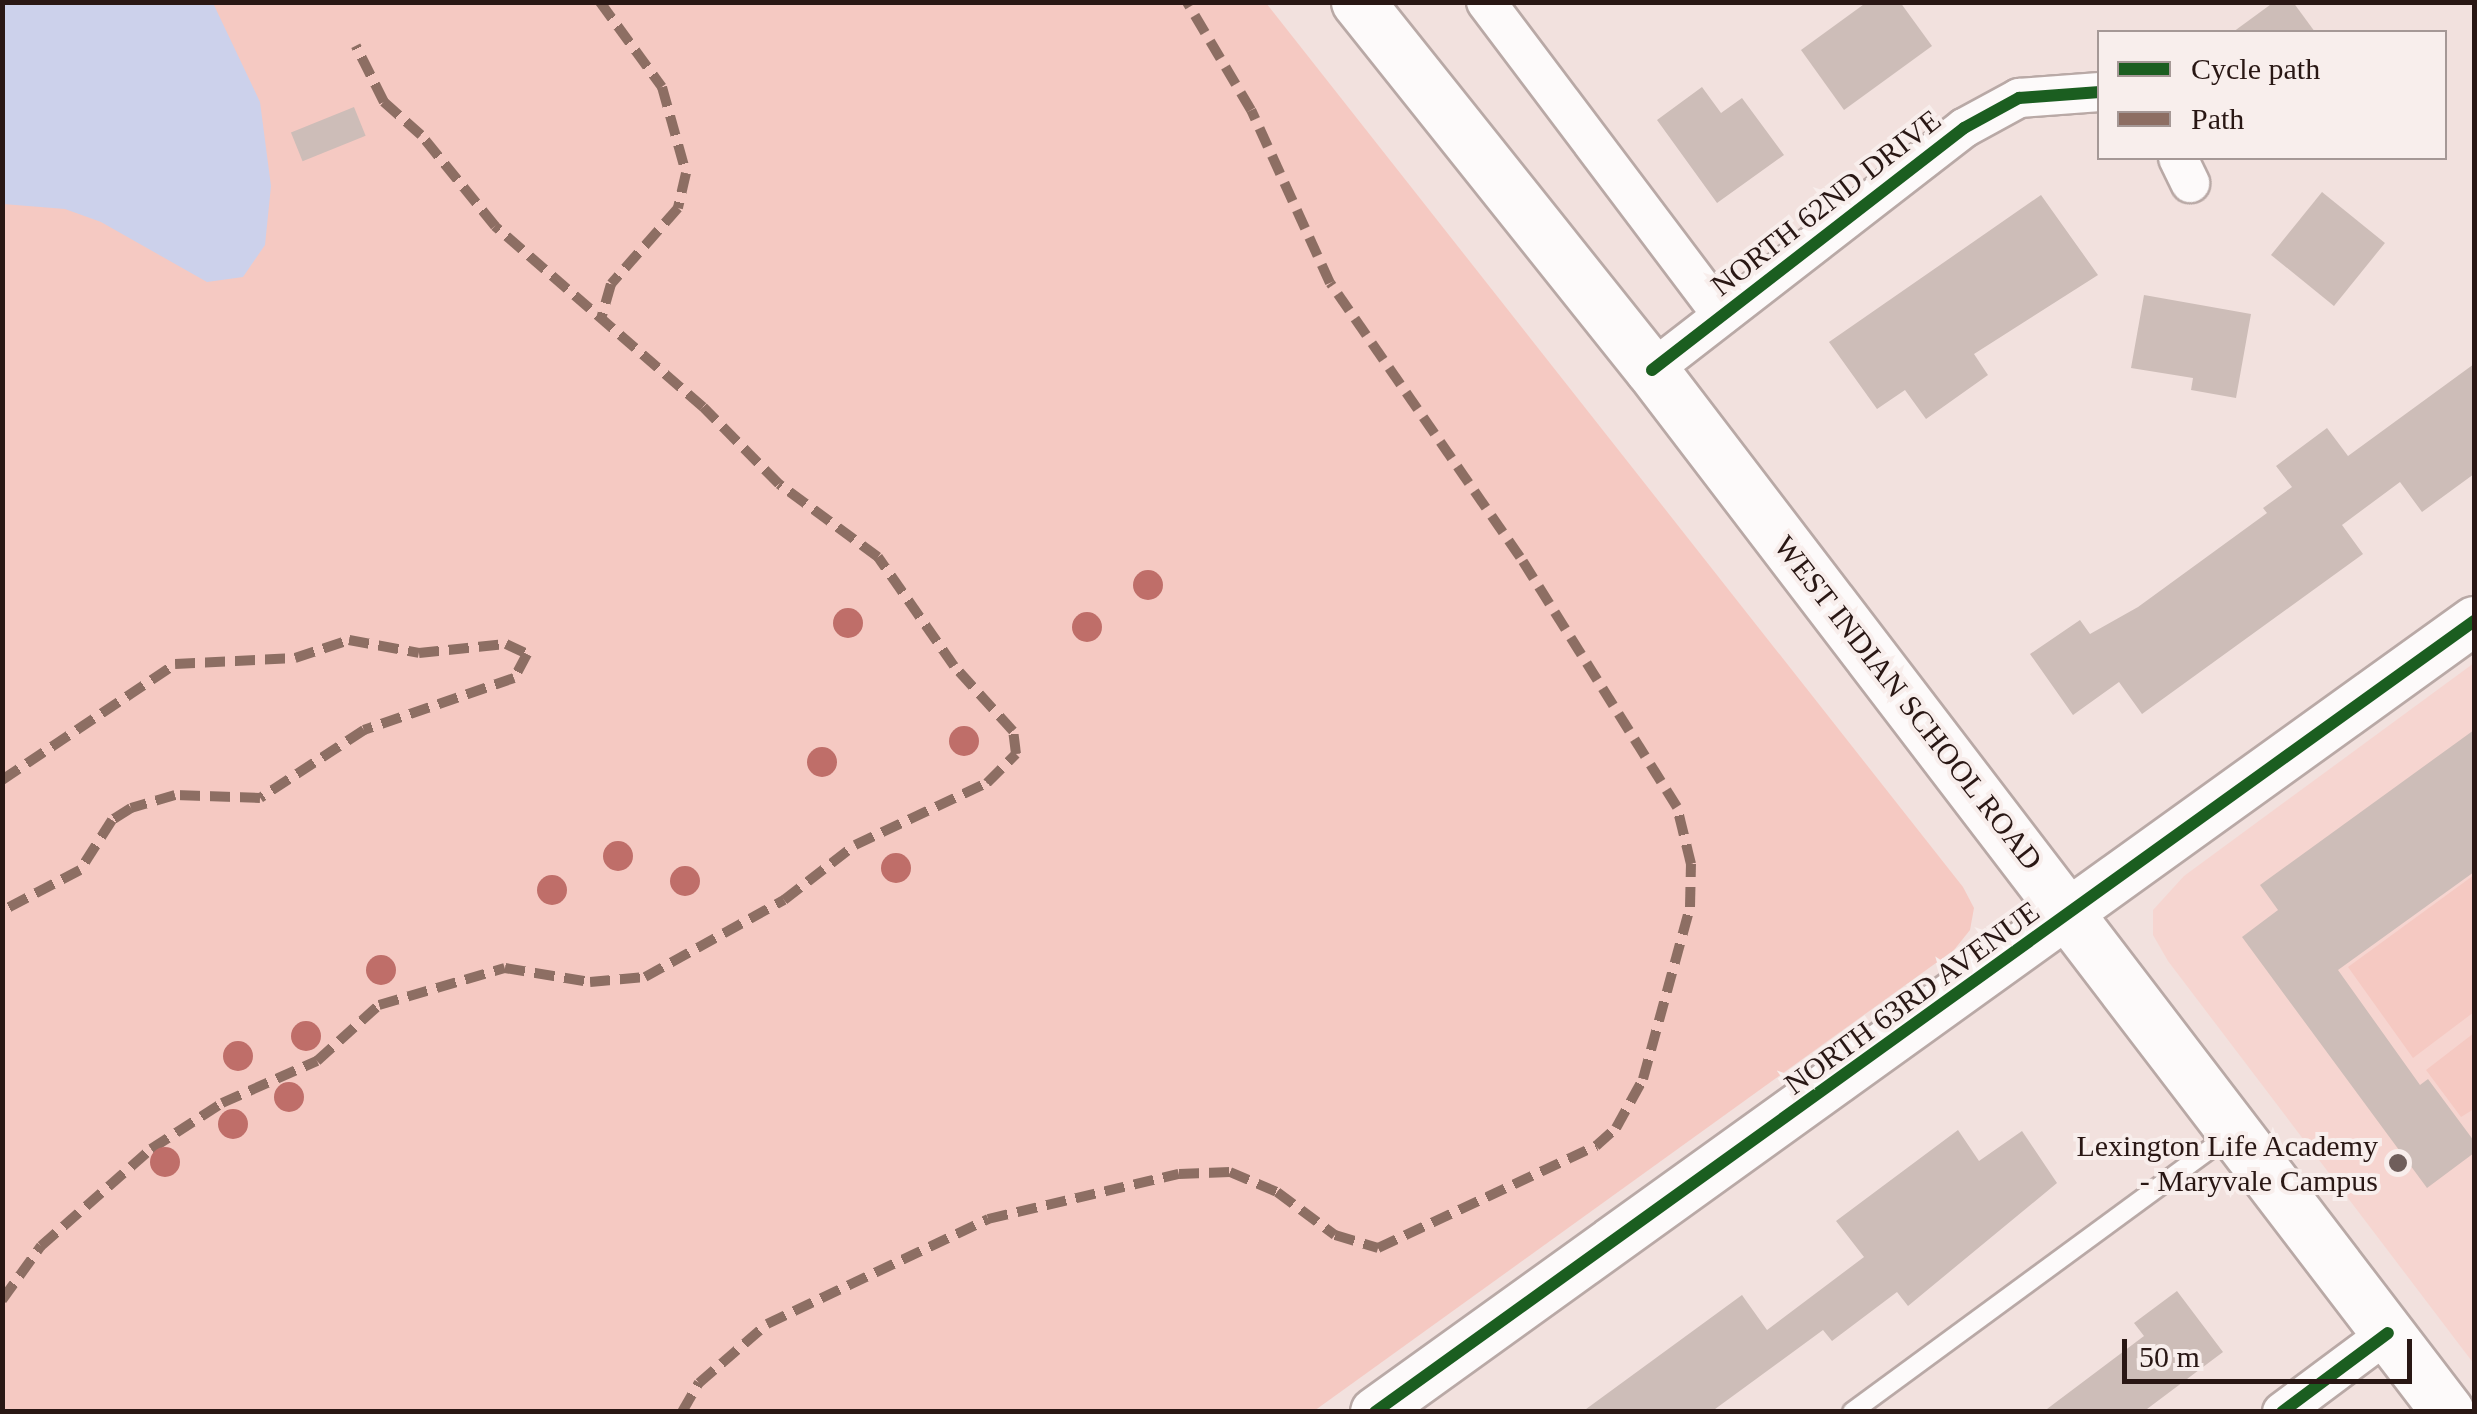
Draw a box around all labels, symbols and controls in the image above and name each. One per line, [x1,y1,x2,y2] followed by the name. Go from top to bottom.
[2097,30,2447,160] legend
[2191,52,2320,85] text: Cycle path
[1704,102,1948,304] street label: NORTH 62ND DRIVE
[2191,102,2244,135] text: Path
[1766,528,2050,878] street label: WEST INDIAN SCHOOL ROAD
[1777,893,2047,1103] street label: NORTH 63RD AVENUE
[2075,1128,2378,1198] place label: Lexington Life Academy - Maryvale Campus
[2387,1152,2409,1174] marker: Lexington Life Academy - Maryvale Campus
[2127,1319,2417,1381] scale bar
[2139,1340,2200,1373] text: 50 m

